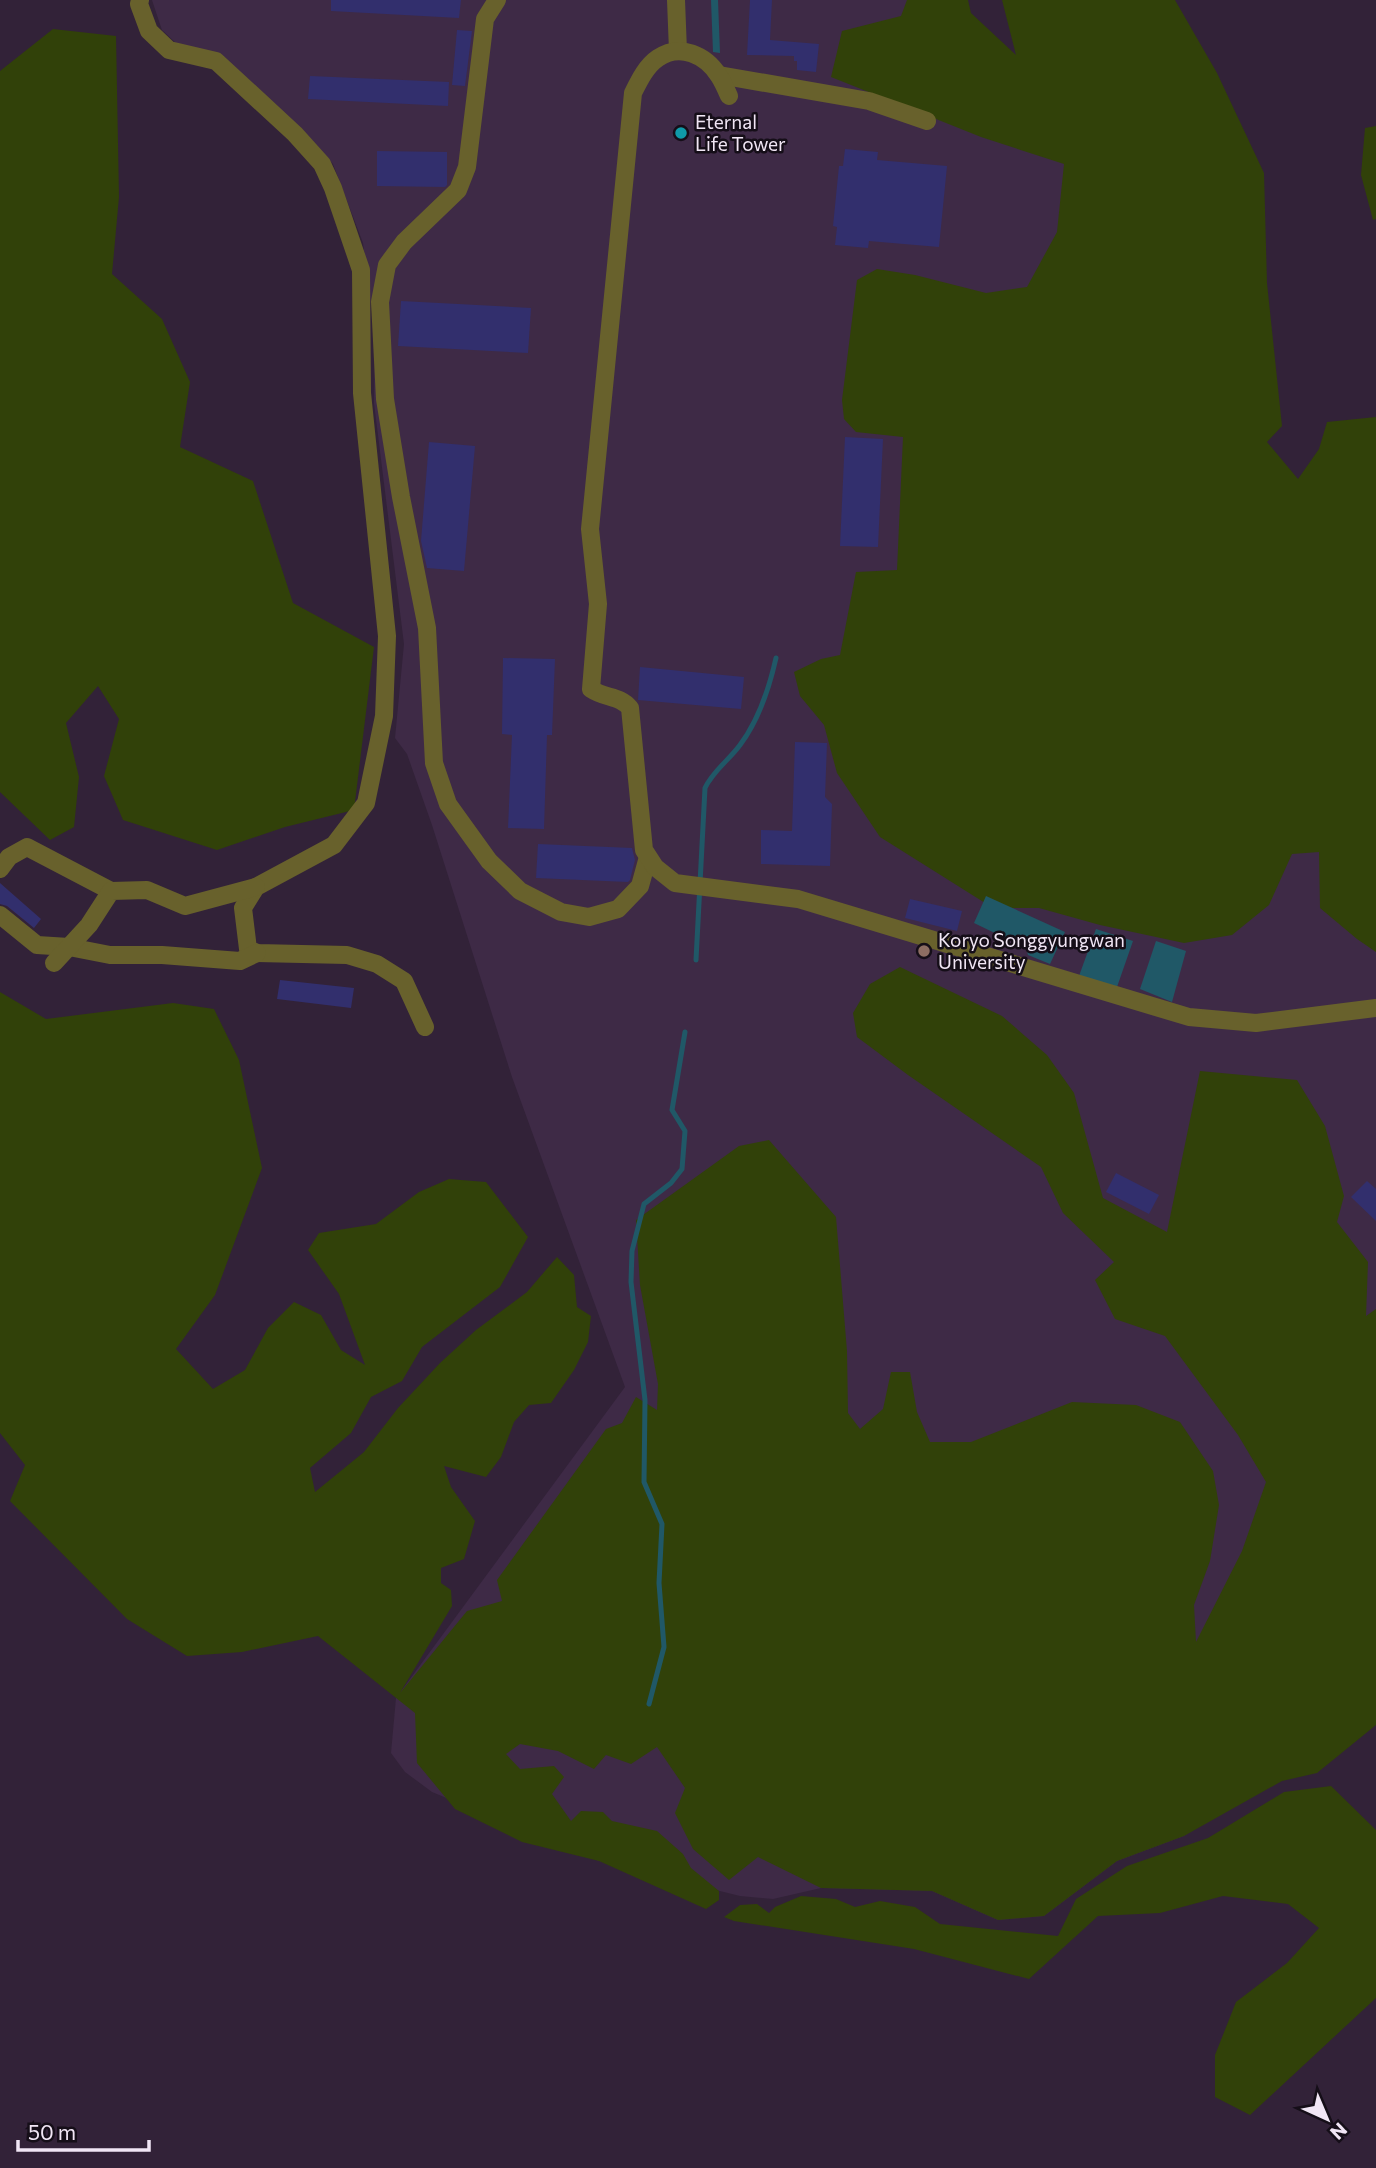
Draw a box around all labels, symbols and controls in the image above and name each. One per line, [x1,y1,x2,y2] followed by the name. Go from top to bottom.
[695,110,786,155] place label: Eternal Life Tower
[673,125,689,141] marker: Eternal Life Tower
[938,928,1125,973] place label: Koryo Songgyungwan University
[916,943,932,959] marker: Koryo Songgyungwan University
[1292,2084,1362,2154] north arrow
[18,2108,149,2152] scale bar
[1326,2118,1352,2145] text: N
[28,2119,76,2144] text: 50 m

